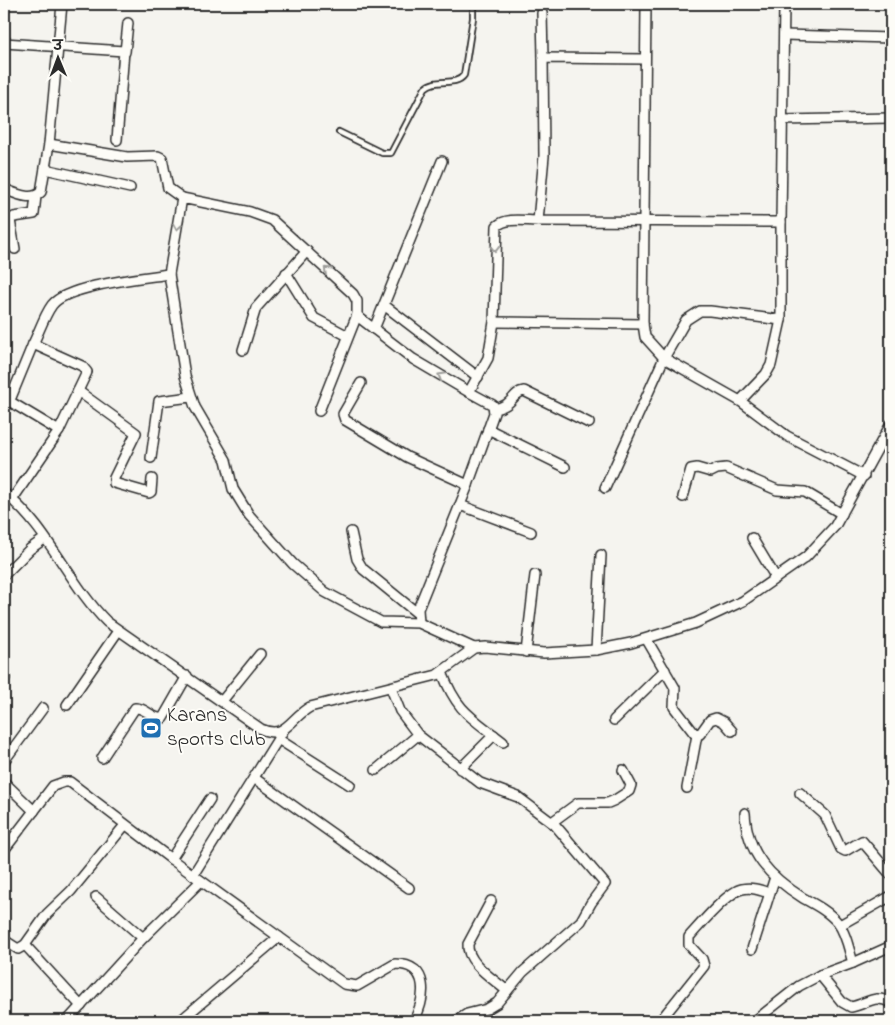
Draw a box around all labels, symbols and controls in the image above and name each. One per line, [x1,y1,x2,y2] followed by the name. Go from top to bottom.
[32,32,82,82] north arrow
[51,36,64,57] text: उ
[172,223,182,232] one-way arrow
[490,245,501,253] one-way arrow
[324,267,333,276] one-way arrow
[438,373,447,383] one-way arrow
[167,701,265,755] place label: Karans sports club
[139,716,163,740] sports icon: Karans sports club

